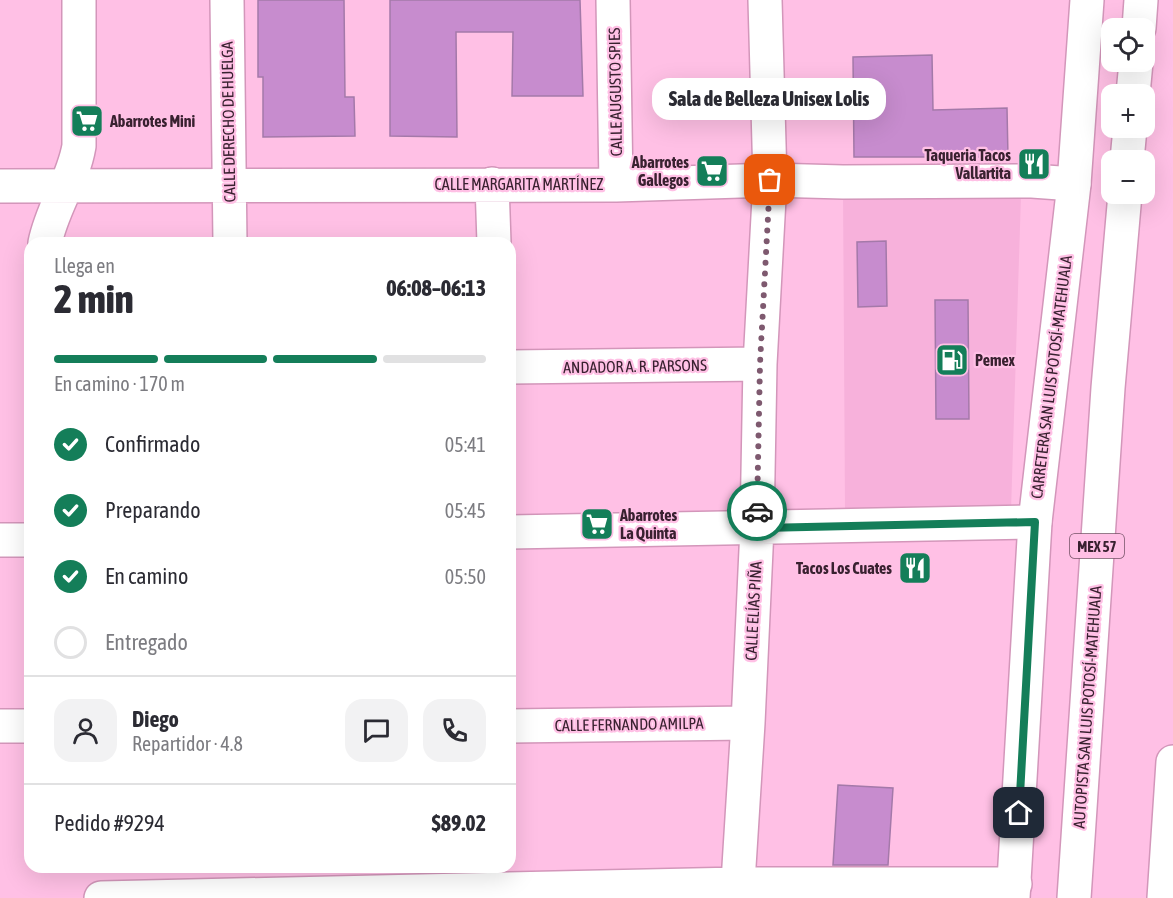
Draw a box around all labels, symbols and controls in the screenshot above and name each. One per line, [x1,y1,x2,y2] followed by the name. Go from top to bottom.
[1101,18,1155,204] map controls
[1101,18,1155,72] button: locate
[605,27,625,157] street label: CALLE AUGUSTO SPIES
[218,41,238,203] street label: CALLE DERECHO DE HUELGA
[653,78,887,120] callout: Sala de Belleza Unisex Lolis
[1101,84,1155,138] button: +
[669,87,869,110] text: Sala de Belleza Unisex Lolis
[69,103,105,139] supermarket icon: Abarrotes Mini
[109,112,196,130] place label: Abarrotes Mini
[925,146,1011,182] place label: Taqueria Tacos Vallartita
[1016,146,1052,182] restaurant icon: Taqueria Tacos Vallartita
[1101,150,1155,204] button: −
[631,153,689,189] place label: Abarrotes Gallegos
[694,153,730,189] supermarket icon: Abarrotes Gallegos
[744,154,795,205] pin
[753,163,786,196] icon: bag
[435,175,603,193] street label: CALLE MARGARITA MARTÍNEZ
[54,254,115,277] text: Llega en
[1027,254,1075,499] street label: CARRETERA SAN LUIS POTOSÍ-MATEHUALA
[386,275,486,301] text: 06:08–06:13
[54,277,134,321] text: 2 min
[934,342,970,378] fuel station icon: Pemex
[975,351,1016,369] place label: Pemex
[563,356,707,376] street label: ANDADOR A. R. PARSONS
[54,372,185,395] text: En camino · 170 m
[54,428,87,461] icon: check
[105,431,200,457] text: Confirmado
[445,433,486,456] text: 05:41
[727,481,787,541] courier
[54,494,87,527] icon: check
[741,495,774,528] icon: car
[105,497,201,523] text: Preparando
[445,499,486,522] text: 05:45
[579,506,615,542] supermarket icon: Abarrotes La Quinta
[619,506,678,542] place label: Abarrotes La Quinta
[1070,534,1124,558] road number: MEX 57
[897,550,933,586] restaurant icon: Tacos Los Cuates
[796,559,892,577] place label: Tacos Los Cuates
[54,560,87,593] icon: check
[741,561,765,661] street label: CALLE ELÍAS PIÑA
[105,563,188,589] text: En camino
[445,565,486,588] text: 05:50
[1070,585,1104,829] street label: AUTOPISTA SAN LUIS POTOSÍ-MATEHUALA
[105,629,188,655] text: Entregado
[54,699,117,762] button: person
[345,699,408,762] button: chat
[423,699,486,762] button: phone
[132,706,179,732] text: Diego
[554,714,704,734] street label: CALLE FERNANDO AMILPA
[132,732,243,755] text: Repartidor · 4.8
[993,787,1044,838] pin
[1002,796,1035,829] icon: home
[54,810,165,836] text: Pedido #9294
[431,810,486,836] text: $89.02

